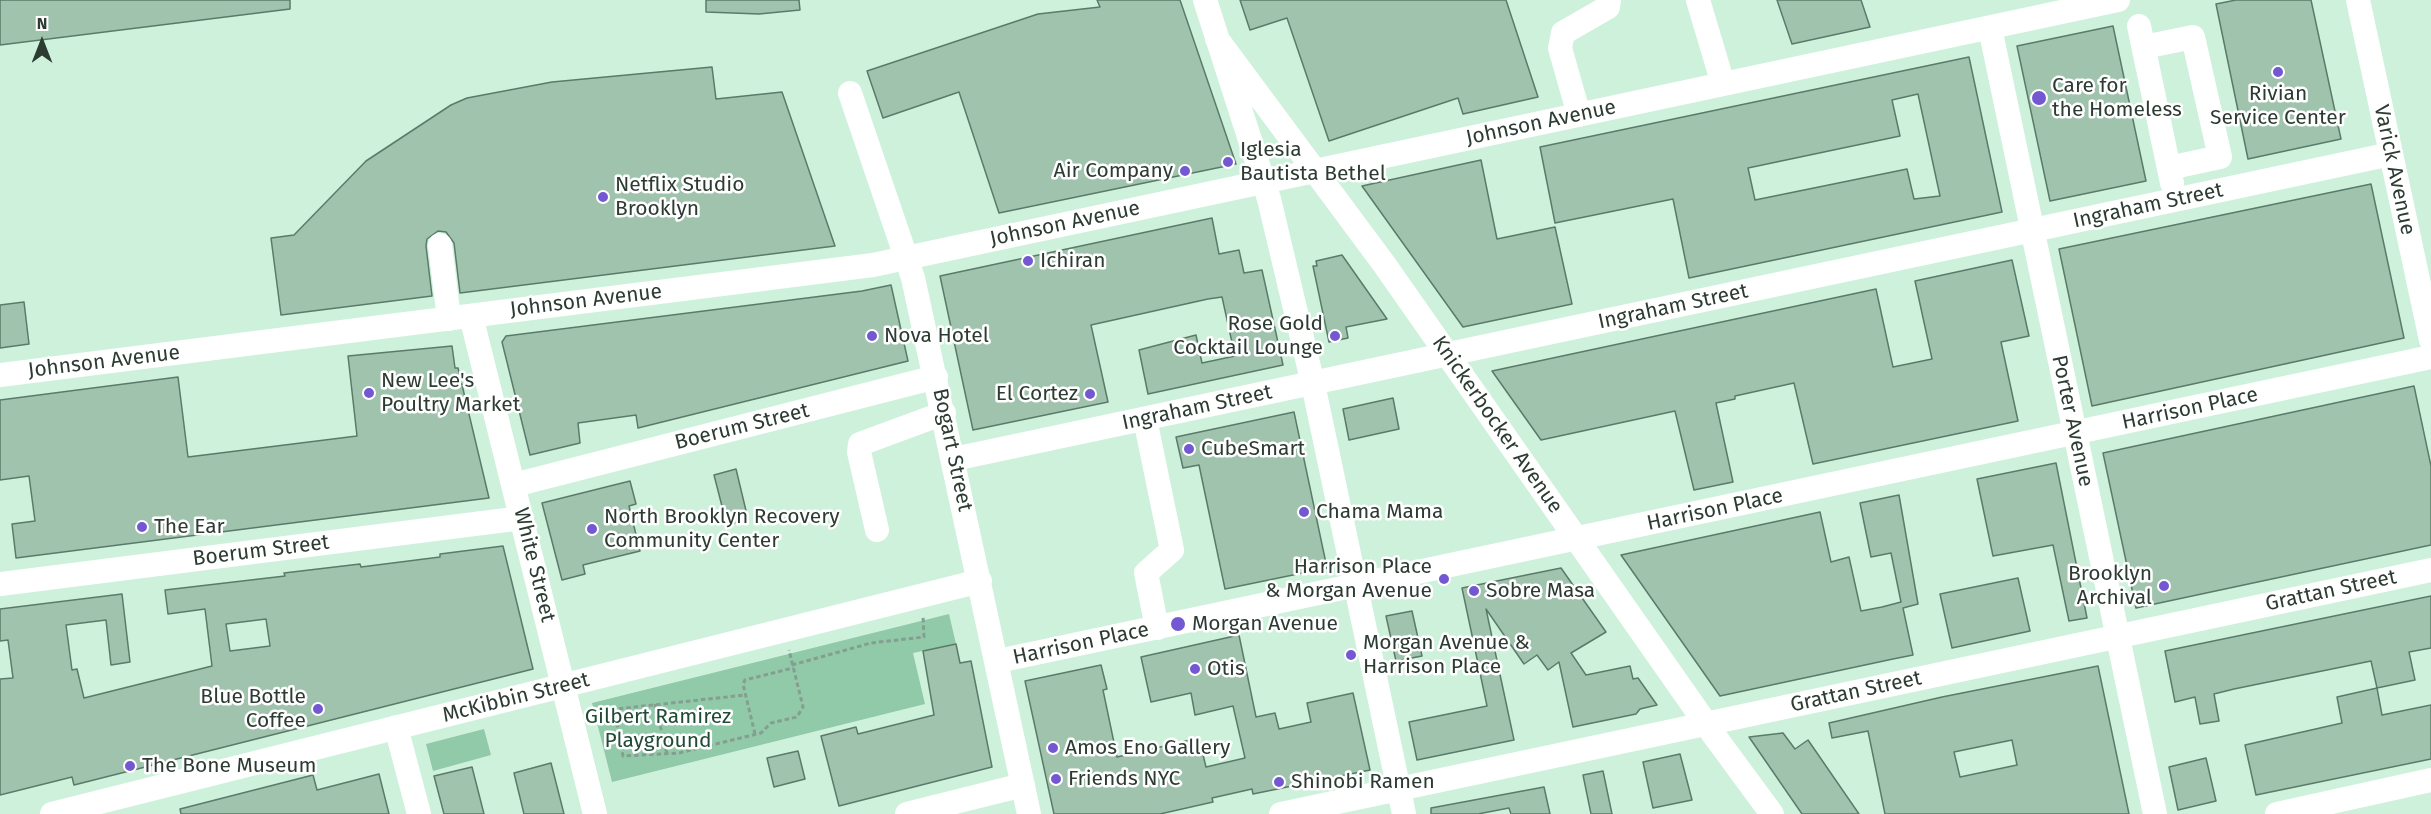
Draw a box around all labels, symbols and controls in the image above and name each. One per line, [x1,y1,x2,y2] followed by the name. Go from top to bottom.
[12,12,72,72] north arrow
[37,14,47,33] text: N
[2271,65,2285,79] marker: Rivian Service Center
[2052,73,2182,123] place label: Care for the Homeless
[2210,81,2346,131] place label: Rivian Service Center
[2030,89,2048,107] marker: Care for the Homeless
[1464,95,1618,151] street label: Johnson Avenue
[2368,103,2420,237] street label: Varick Avenue
[1240,137,1386,187] place label: Iglesia Bautista Bethel
[1221,155,1235,169] marker: Iglesia Bautista Bethel
[1054,158,1173,184] place label: Air Company
[1178,164,1192,178] marker: Air Company
[615,172,744,222] place label: Netflix Studio Brooklyn
[2071,178,2225,234] street label: Ingraham Street
[596,190,610,204] marker: Netflix Studio Brooklyn
[988,196,1142,252] street label: Johnson Avenue
[1040,248,1106,274] place label: Ichiran
[1021,254,1035,268] marker: Ichiran
[509,279,663,323] street label: Johnson Avenue
[1596,279,1750,335] street label: Ingraham Street
[1173,311,1323,361] place label: Rose Gold Cocktail Lounge
[884,323,989,349] place label: Nova Hotel
[865,329,879,343] marker: Nova Hotel
[1328,329,1342,343] marker: Rose Gold Cocktail Lounge
[1426,331,1568,519] street label: Knickerbocker Avenue
[27,340,181,384] street label: Johnson Avenue
[2046,353,2098,489] street label: Porter Avenue
[381,368,520,418] place label: New Lee's Poultry Market
[1120,380,1274,436] street label: Ingraham Street
[996,381,1078,407] place label: El Cortez
[2120,382,2260,436] street label: Harrison Place
[362,386,376,400] marker: New Lee's Poultry Market
[927,386,977,514] street label: Bogart Street
[1083,387,1097,401] marker: El Cortez
[672,398,812,456] street label: Boerum Street
[1201,436,1305,462] place label: CubeSmart
[1182,442,1196,456] marker: CubeSmart
[1645,483,1785,537] street label: Harrison Place
[1316,499,1443,525] place label: Chama Mama
[604,504,840,554] place label: North Brooklyn Recovery Community Center
[508,505,560,625] street label: White Street
[1297,505,1311,519] marker: Chama Mama
[154,514,225,540] place label: The Ear
[135,520,149,534] marker: The Ear
[585,522,599,536] marker: North Brooklyn Recovery Community Center
[191,530,331,572] street label: Boerum Street
[1265,554,1432,604] place label: Harrison Place & Morgan Avenue
[2068,561,2152,611] place label: Brooklyn Archival
[2263,565,2399,617] street label: Grattan Street
[1437,572,1451,586] marker: Harrison Place & Morgan Avenue
[1486,578,1595,604] place label: Sobre Masa
[2157,579,2171,593] marker: Brooklyn Archival
[1467,584,1481,598] marker: Sobre Masa
[1192,611,1338,637] place label: Morgan Avenue
[1169,615,1187,633] marker: Morgan Avenue
[1011,617,1151,671] street label: Harrison Place
[1363,630,1530,680] place label: Morgan Avenue & Harrison Place
[1344,648,1358,662] marker: Morgan Avenue & Harrison Place
[1207,656,1245,682] place label: Otis
[1188,662,1202,676] marker: Otis
[1788,666,1924,718] street label: Grattan Street
[440,668,592,728] street label: McKibbin Street
[200,684,306,734] place label: Blue Bottle Coffee
[311,702,325,716] marker: Blue Bottle Coffee
[585,704,731,754] park label: Gilbert Ramirez Playground
[1065,735,1230,761] place label: Amos Eno Gallery
[1046,741,1060,755] marker: Amos Eno Gallery
[142,753,317,779] place label: The Bone Museum
[123,759,137,773] marker: The Bone Museum
[1068,766,1180,792] place label: Friends NYC
[1291,769,1435,795] place label: Shinobi Ramen
[1049,772,1063,786] marker: Friends NYC
[1272,775,1286,789] marker: Shinobi Ramen

